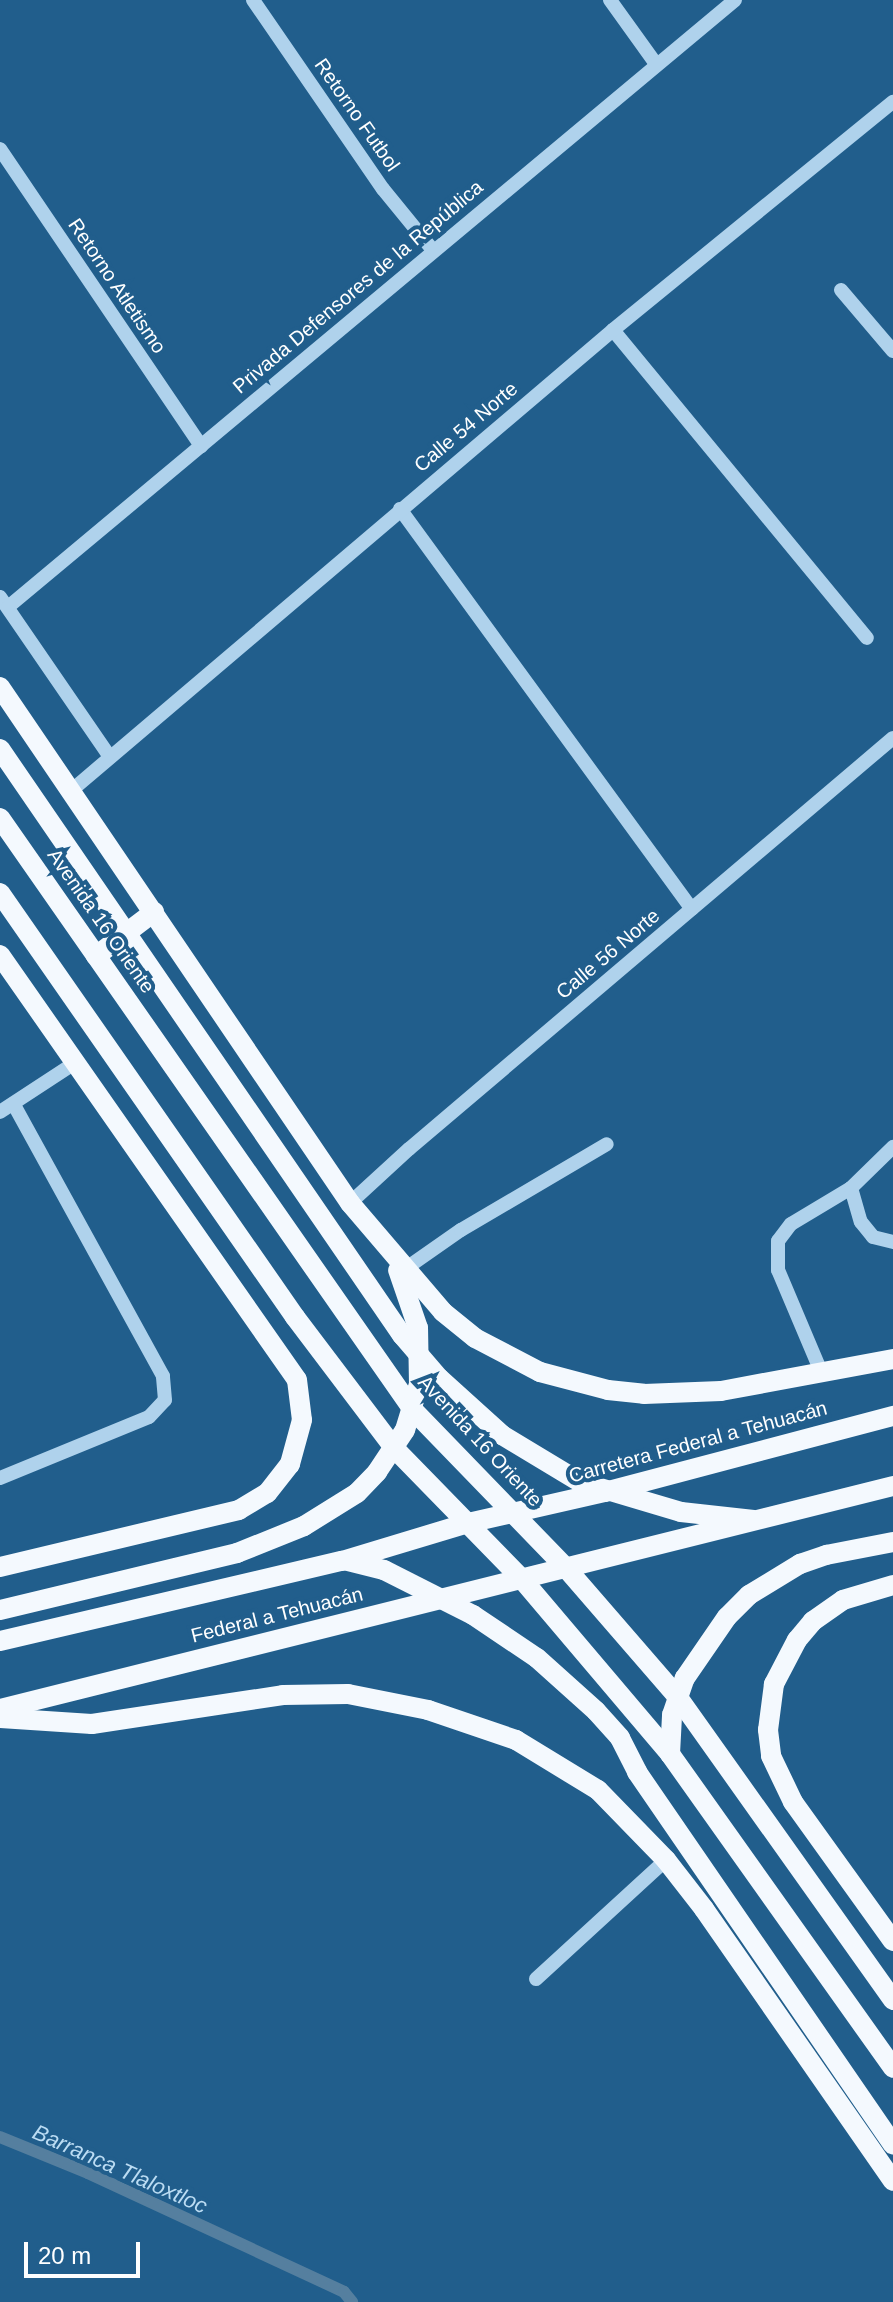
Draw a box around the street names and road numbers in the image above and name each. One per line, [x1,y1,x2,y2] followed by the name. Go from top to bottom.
[309,54,405,176] street label: Retorno Futbol
[228,175,488,399] street label: Privada Defensores de la República
[63,213,171,359] street label: Retorno Atletismo
[409,377,523,477] street label: Calle 54 Norte
[42,844,160,998] street label: Avenida 16 Oriente
[551,904,665,1004] street label: Calle 56 Norte
[413,1370,547,1512] street label: Avenida 16 Oriente
[566,1396,830,1488] street label: Carretera Federal a Tehuacán
[188,1582,366,1648] street label: Federal a Tehuacán

